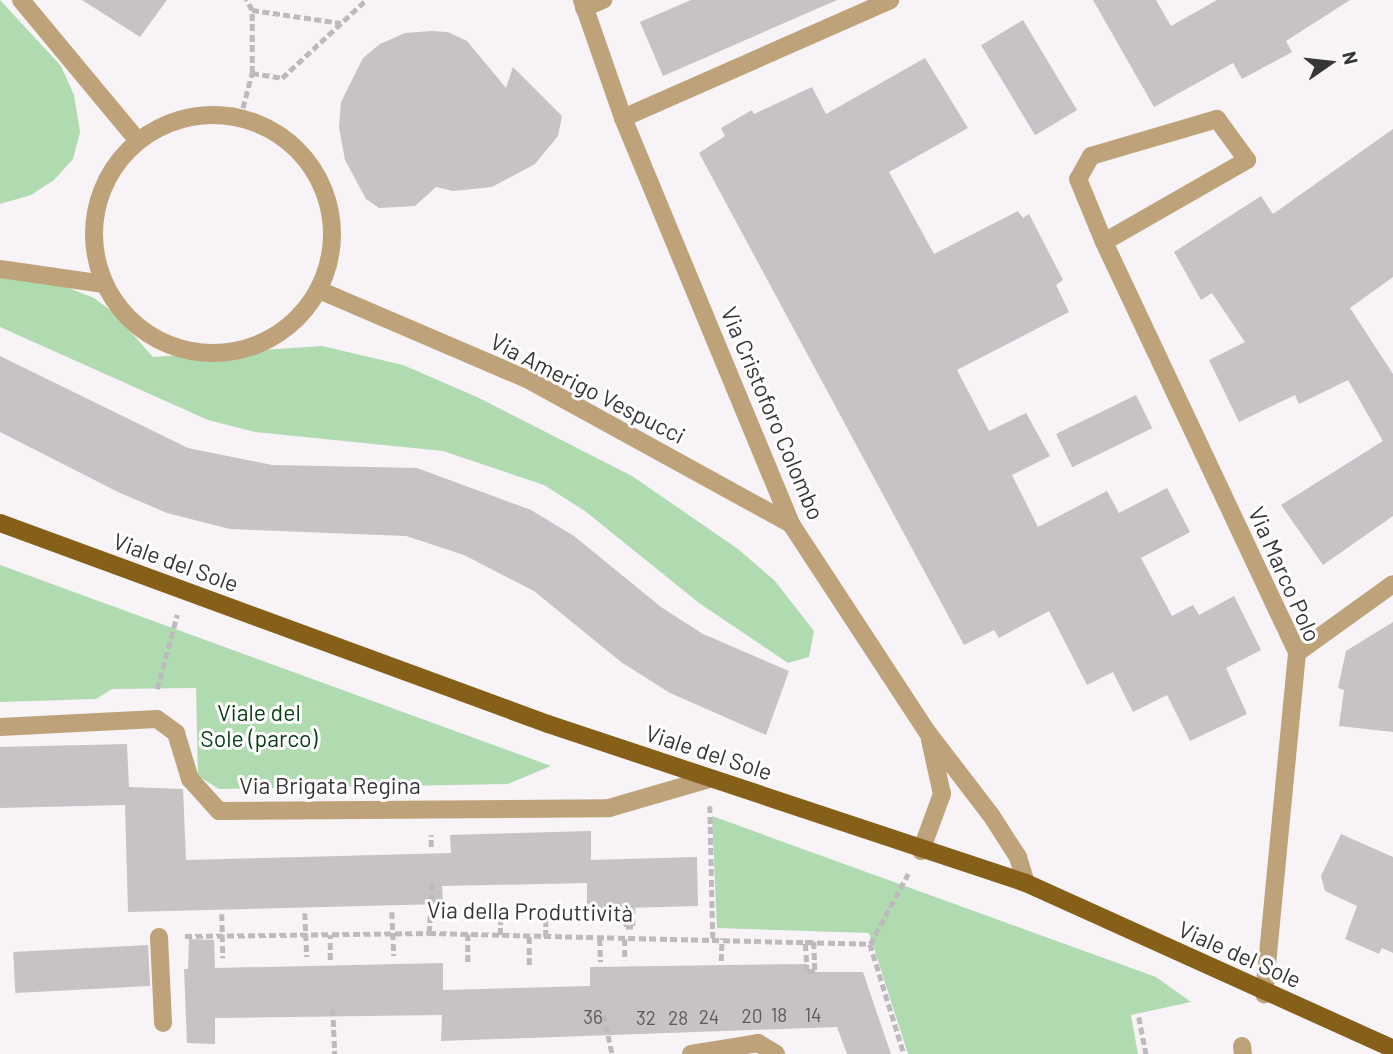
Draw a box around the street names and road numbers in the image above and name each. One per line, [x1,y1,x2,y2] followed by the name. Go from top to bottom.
[716,302,830,524] street label: Via Cristoforo Colombo
[486,327,690,449] street label: Via Amerigo Vespucci
[1243,502,1327,646] street label: Via Marco Polo
[109,527,243,597] street label: Viale del Sole
[642,719,776,785] street label: Viale del Sole
[239,771,421,799] street label: Via Brigata Regina
[427,895,633,927] street label: Via della Produttività
[1174,915,1306,993] street label: Viale del Sole

